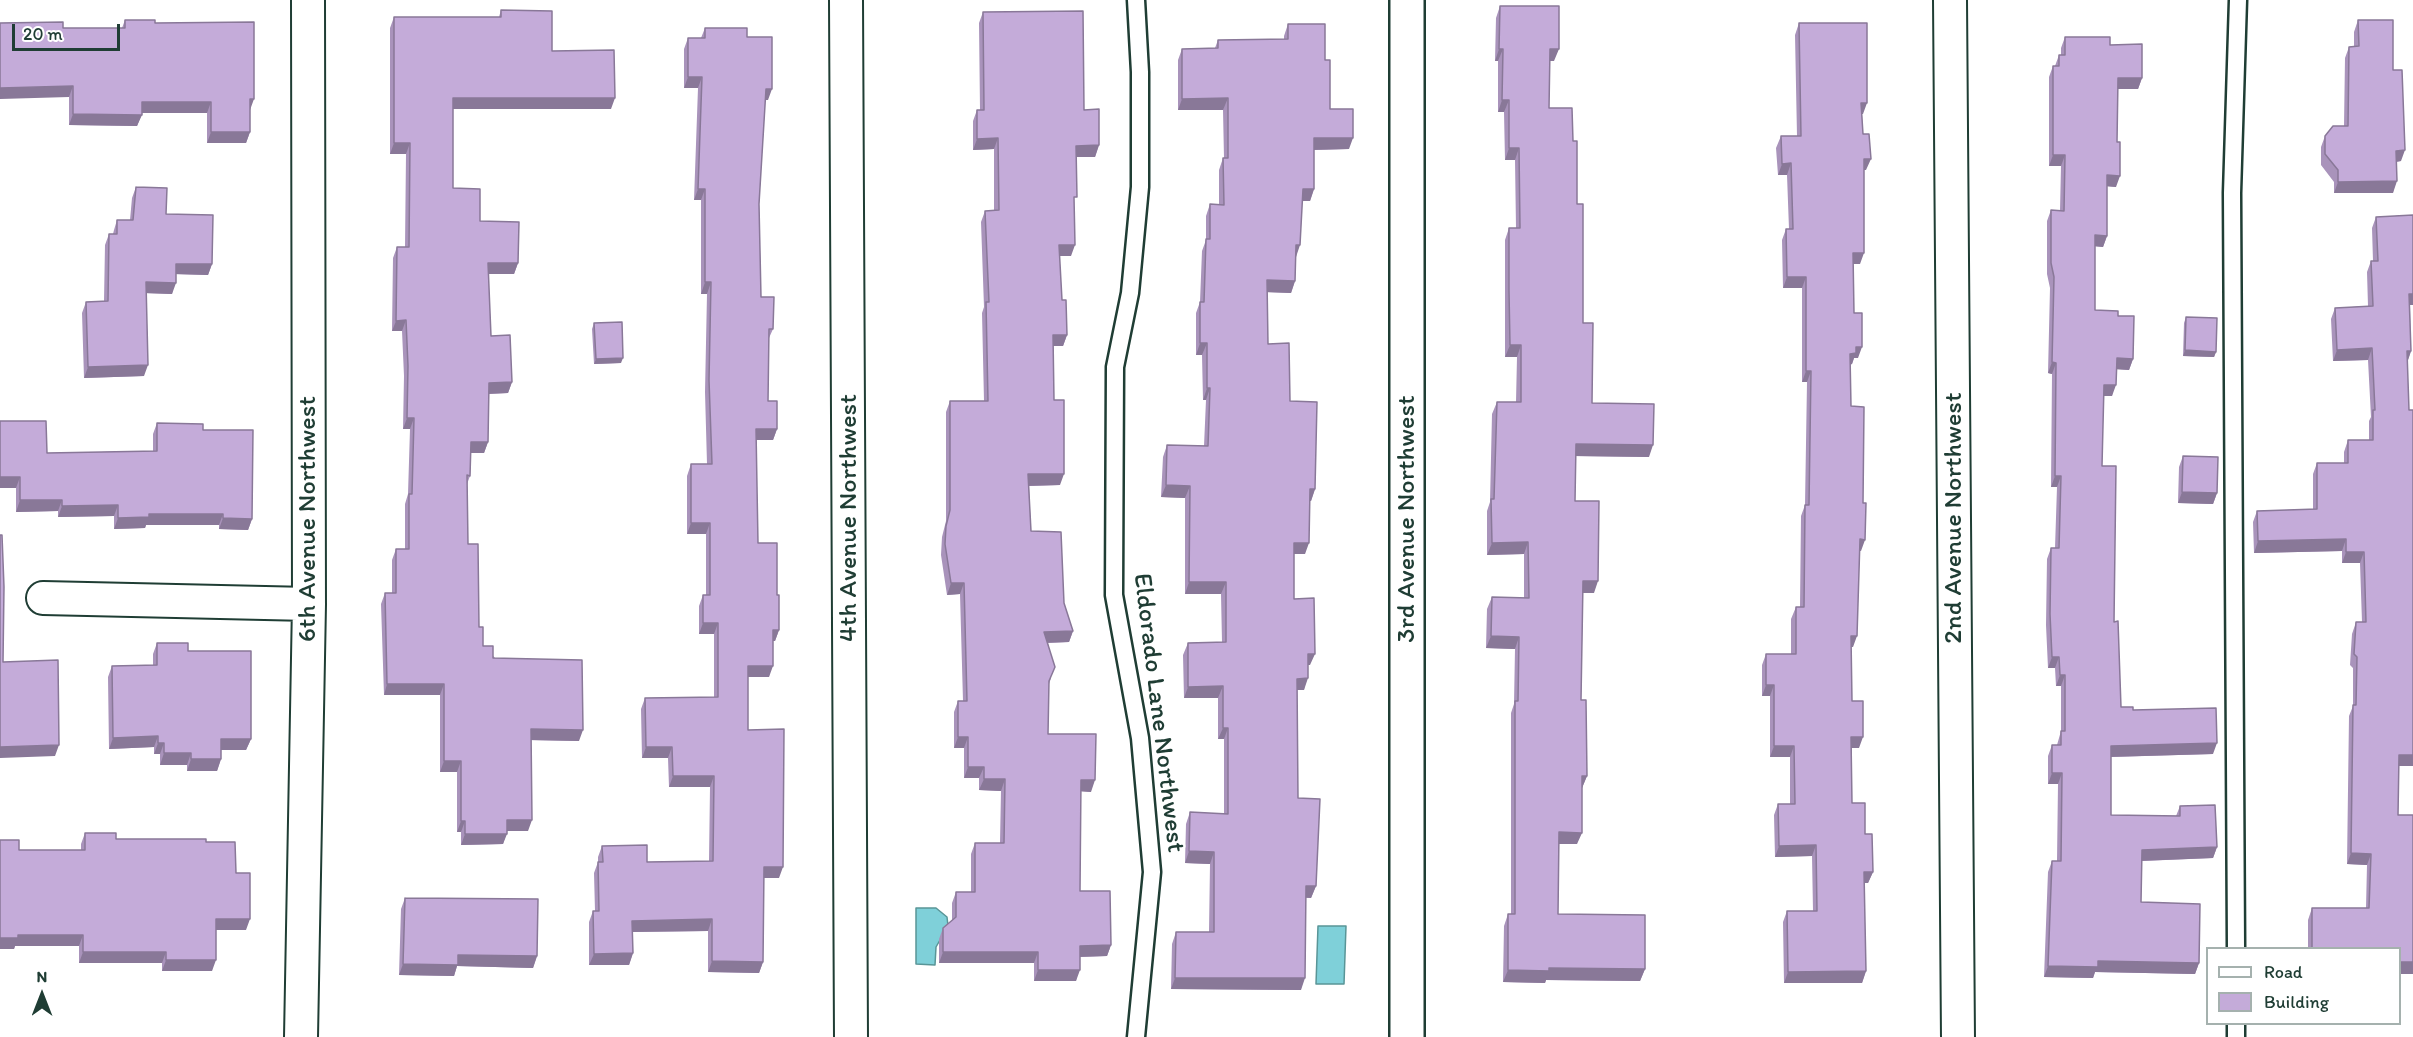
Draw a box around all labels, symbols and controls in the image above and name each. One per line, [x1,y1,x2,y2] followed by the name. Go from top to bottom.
[15,12,123,50] scale bar
[23,23,63,45] text: 20 m
[1938,392,1970,644] street label: 2nd Avenue Northwest
[833,394,865,642] street label: 4th Avenue Northwest
[1391,395,1423,643] street label: 3rd Avenue Northwest
[292,396,324,642] street label: 6th Avenue Northwest
[1125,572,1191,854] street label: Eldorado Lane Northwest
[2206,947,2401,1025] legend
[2264,961,2303,983] text: Road
[12,965,72,1025] north arrow
[37,967,47,986] text: N
[2264,991,2329,1013] text: Building

